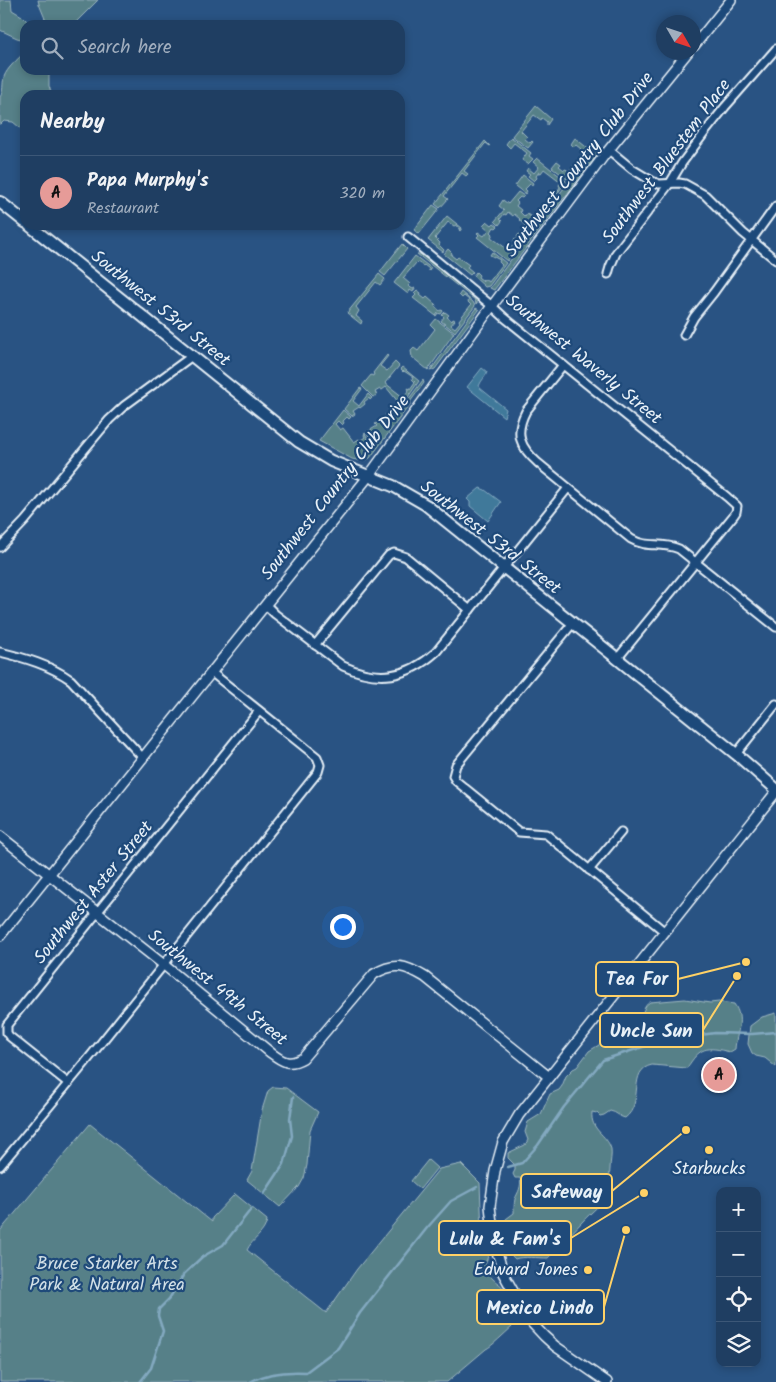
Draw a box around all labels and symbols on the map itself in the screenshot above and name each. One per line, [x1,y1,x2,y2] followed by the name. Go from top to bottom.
[656,15,701,60] north arrow
[498,66,662,264] street label: Southwest Country Club Drive
[595,73,739,251] street label: Southwest Bluestem Place
[84,243,237,375] street label: Southwest 53rd Street
[498,287,669,433] street label: Southwest Waverly Street
[254,389,418,587] street label: Southwest Country Club Drive
[413,473,568,603] street label: Southwest 53rd Street
[27,814,162,971] street label: Southwest Aster Street
[330,914,356,940] your location
[141,922,294,1054] street label: Southwest 49th Street
[596,962,678,996] callout: Tea For
[606,965,669,995] text: Tea For
[600,1013,703,1047] callout: Uncle Sun
[609,1017,693,1047] text: Uncle Sun
[703,1056,735,1094] pin: A
[703,1144,715,1156] marker: Starbucks
[672,1155,746,1184] place label: Starbucks
[521,1174,612,1208] callout: Safeway
[532,1178,603,1208] text: Safeway
[439,1221,571,1255] callout: Lulu & Fam's
[449,1225,561,1255] text: Lulu & Fam's
[29,1250,185,1300] park label: Bruce Starker Arts Park & Natural Area
[474,1256,578,1285] place label: Edward Jones
[582,1264,594,1276] marker: Edward Jones
[477,1290,604,1324] callout: Mexico Lindo
[486,1294,594,1324] text: Mexico Lindo

